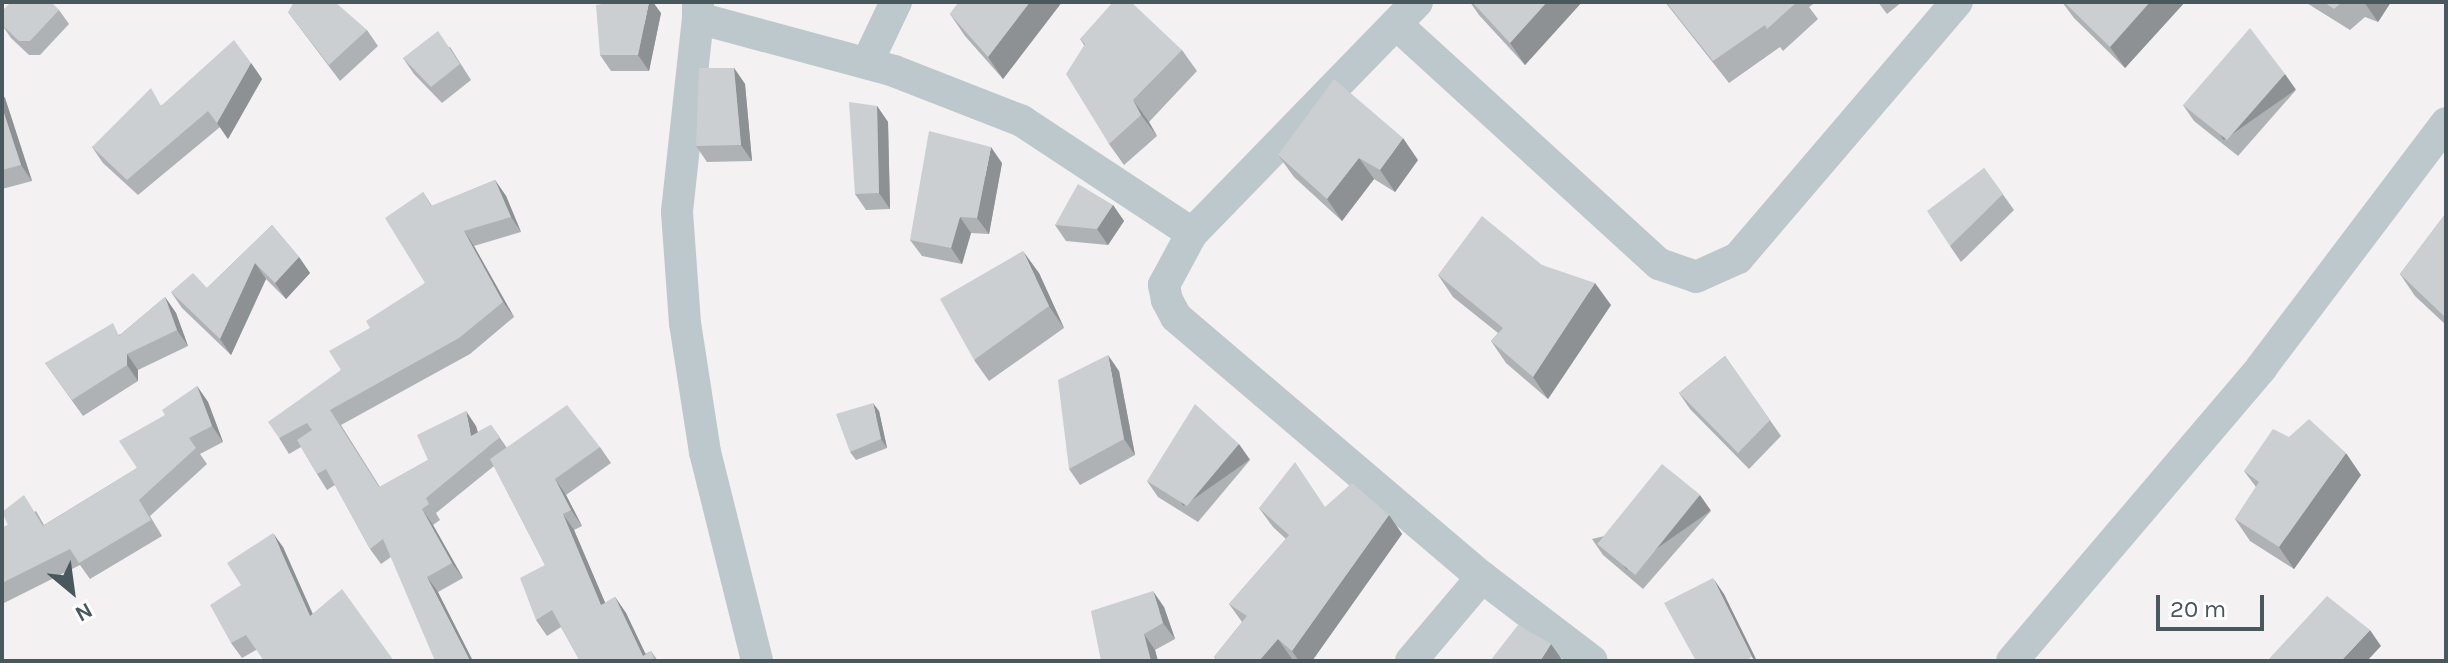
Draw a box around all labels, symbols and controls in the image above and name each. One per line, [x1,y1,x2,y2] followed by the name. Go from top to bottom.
[32,551,112,631] north arrow
[2160,579,2268,629] scale bar
[2170,595,2226,623] text: 20 m
[70,597,97,627] text: N

